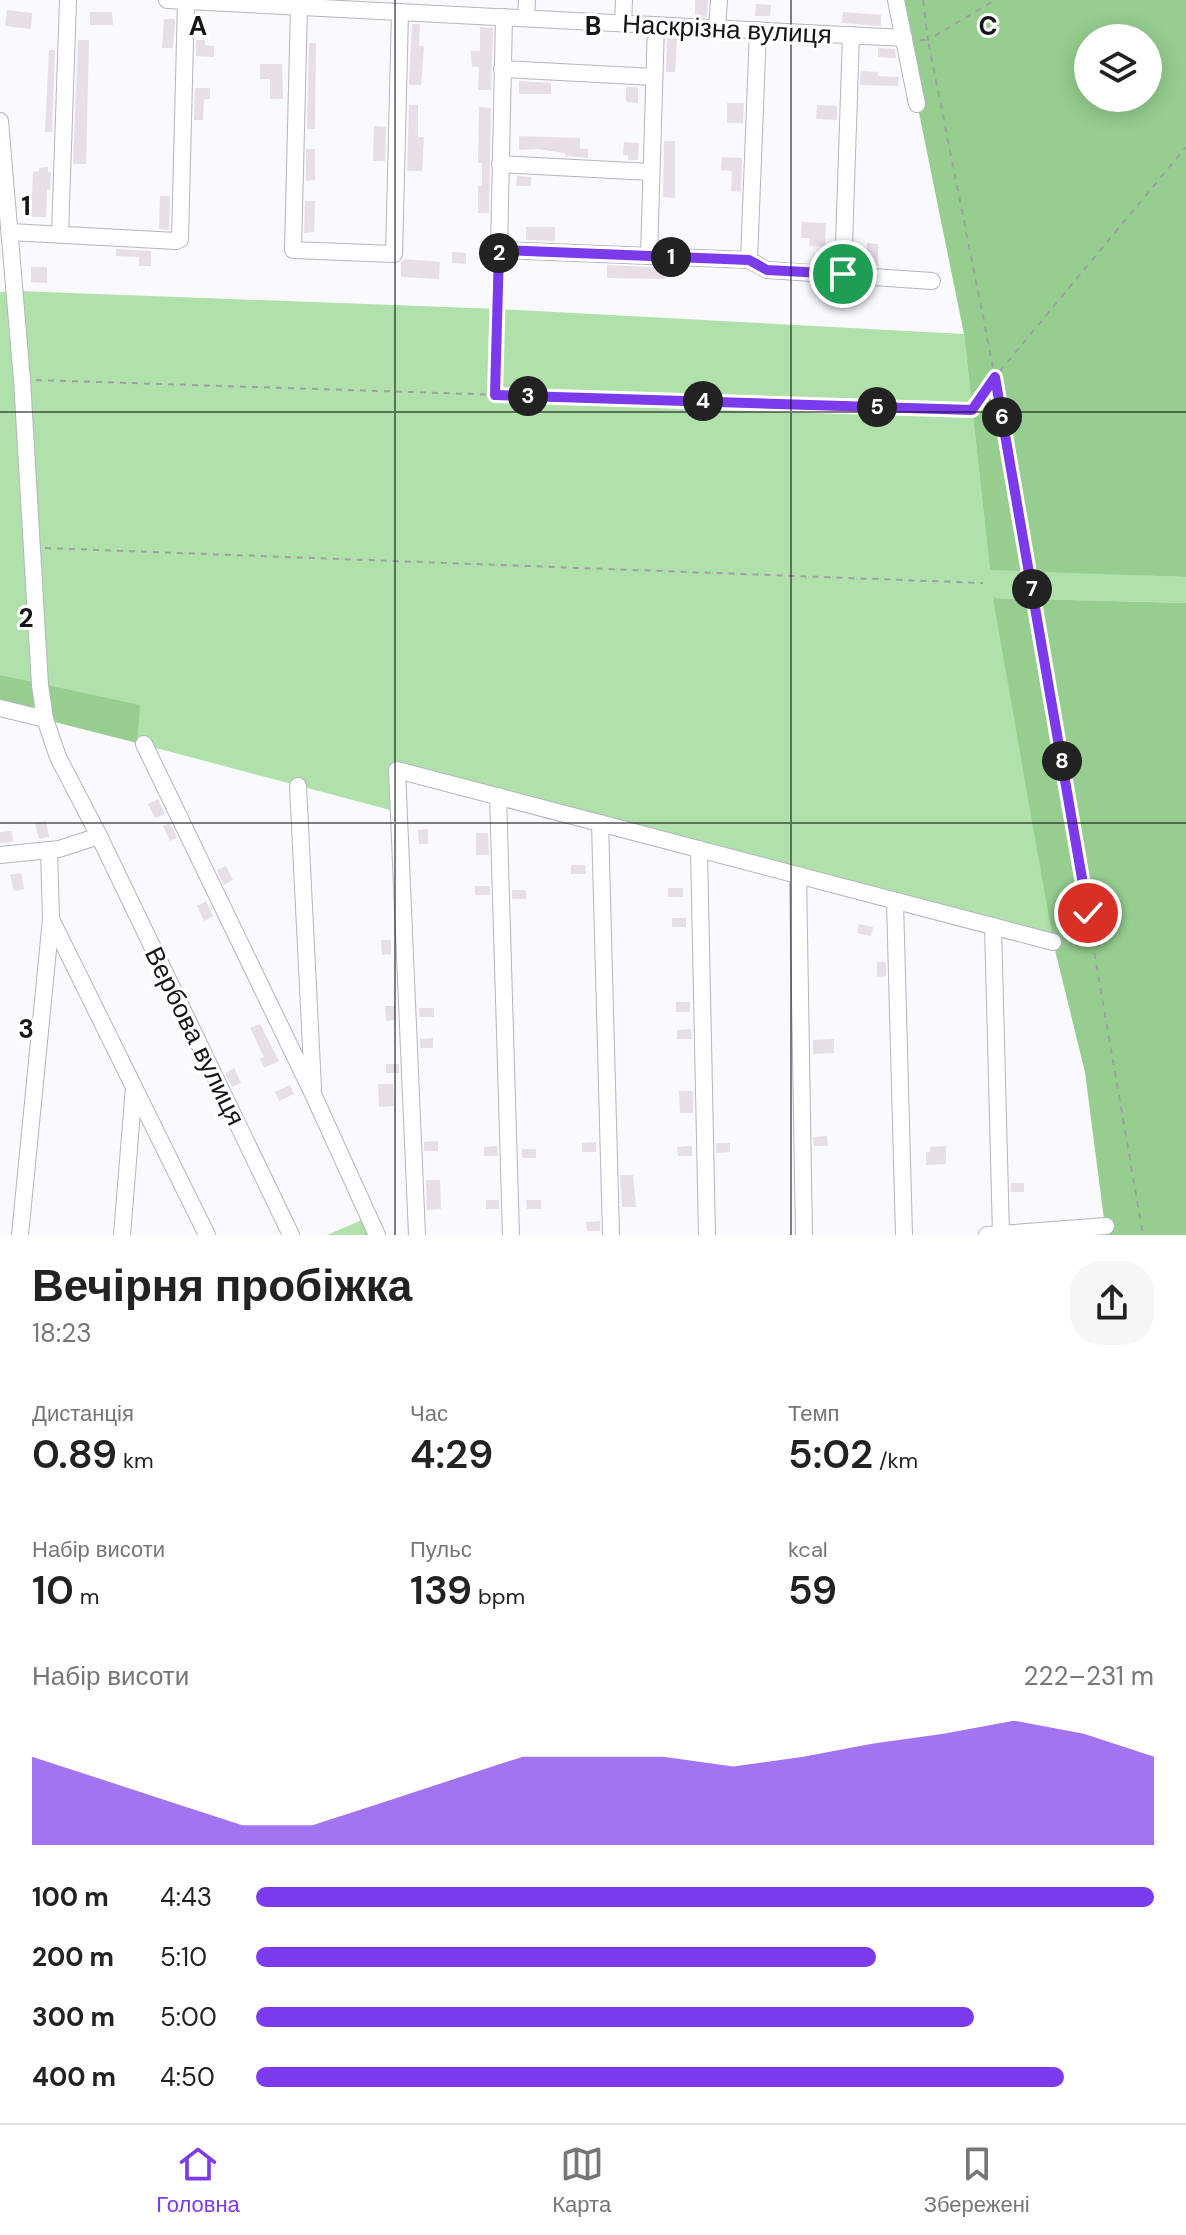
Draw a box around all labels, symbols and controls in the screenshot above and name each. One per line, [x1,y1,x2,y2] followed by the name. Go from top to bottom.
[621,7,833,51] street label: Наскрізна вулиця
[189,9,207,43] text: A
[585,9,601,43] text: B
[978,9,998,43] text: C
[1074,24,1162,112] map controls
[1074,24,1162,112] button: layers
[21,189,31,223] text: 1
[479,233,519,273] pin: 2
[651,237,691,277] pin: 1
[493,238,505,267] text: 2
[809,240,877,308] pin
[667,242,675,271] text: 1
[821,252,865,296] icon: arrive
[508,376,548,416] pin: 3
[521,381,535,410] text: 3
[683,381,723,421] pin: 4
[696,386,710,415] text: 4
[857,387,897,427] pin: 5
[870,392,884,421] text: 5
[982,397,1022,437] pin: 6
[995,402,1009,431] text: 6
[1012,569,1052,609] pin: 7
[1026,574,1038,603] text: 7
[18,601,34,635] text: 2
[1042,741,1082,781] pin: 8
[1055,746,1069,775] text: 8
[1054,879,1122,947] pin
[1066,891,1110,935] icon: check
[137,941,253,1131] street label: Вербова вулиця
[18,1012,34,1046] text: 3
[32,1257,412,1315] text: Вечірня пробіжка
[1070,1261,1154,1345] button: share
[32,1316,92,1350] text: 18:23
[32,1399,134,1428] text: Дистанція
[410,1399,448,1428] text: Час
[788,1399,839,1428] text: Темп
[32,1428,117,1480] text: 0.89
[410,1428,493,1480] text: 4:29
[788,1428,873,1480] text: 5:02
[117,1446,154,1475] text: km
[873,1446,918,1475] text: /km
[32,1535,165,1564] text: Набір висоти
[410,1535,472,1564] text: Пульс
[788,1535,828,1564] text: kcal
[32,1564,74,1616] text: 10
[410,1564,472,1616] text: 139
[788,1564,837,1616] text: 59
[74,1582,99,1611] text: m
[472,1582,525,1611] text: bpm
[32,1659,189,1693] text: Набір висоти
[1024,1659,1154,1693] text: 222–231 m
[32,1880,109,1914] text: 100 m
[160,1880,212,1914] text: 4:43
[32,1940,114,1974] text: 200 m
[160,1940,207,1974] text: 5:10
[32,2000,115,2034] text: 300 m
[160,2000,217,2034] text: 5:00
[32,2060,116,2094] text: 400 m
[160,2060,215,2094] text: 4:50
[156,2142,240,2219] tab: Головна
[552,2142,611,2219] tab: Карта
[924,2142,1030,2219] tab: Збережені

